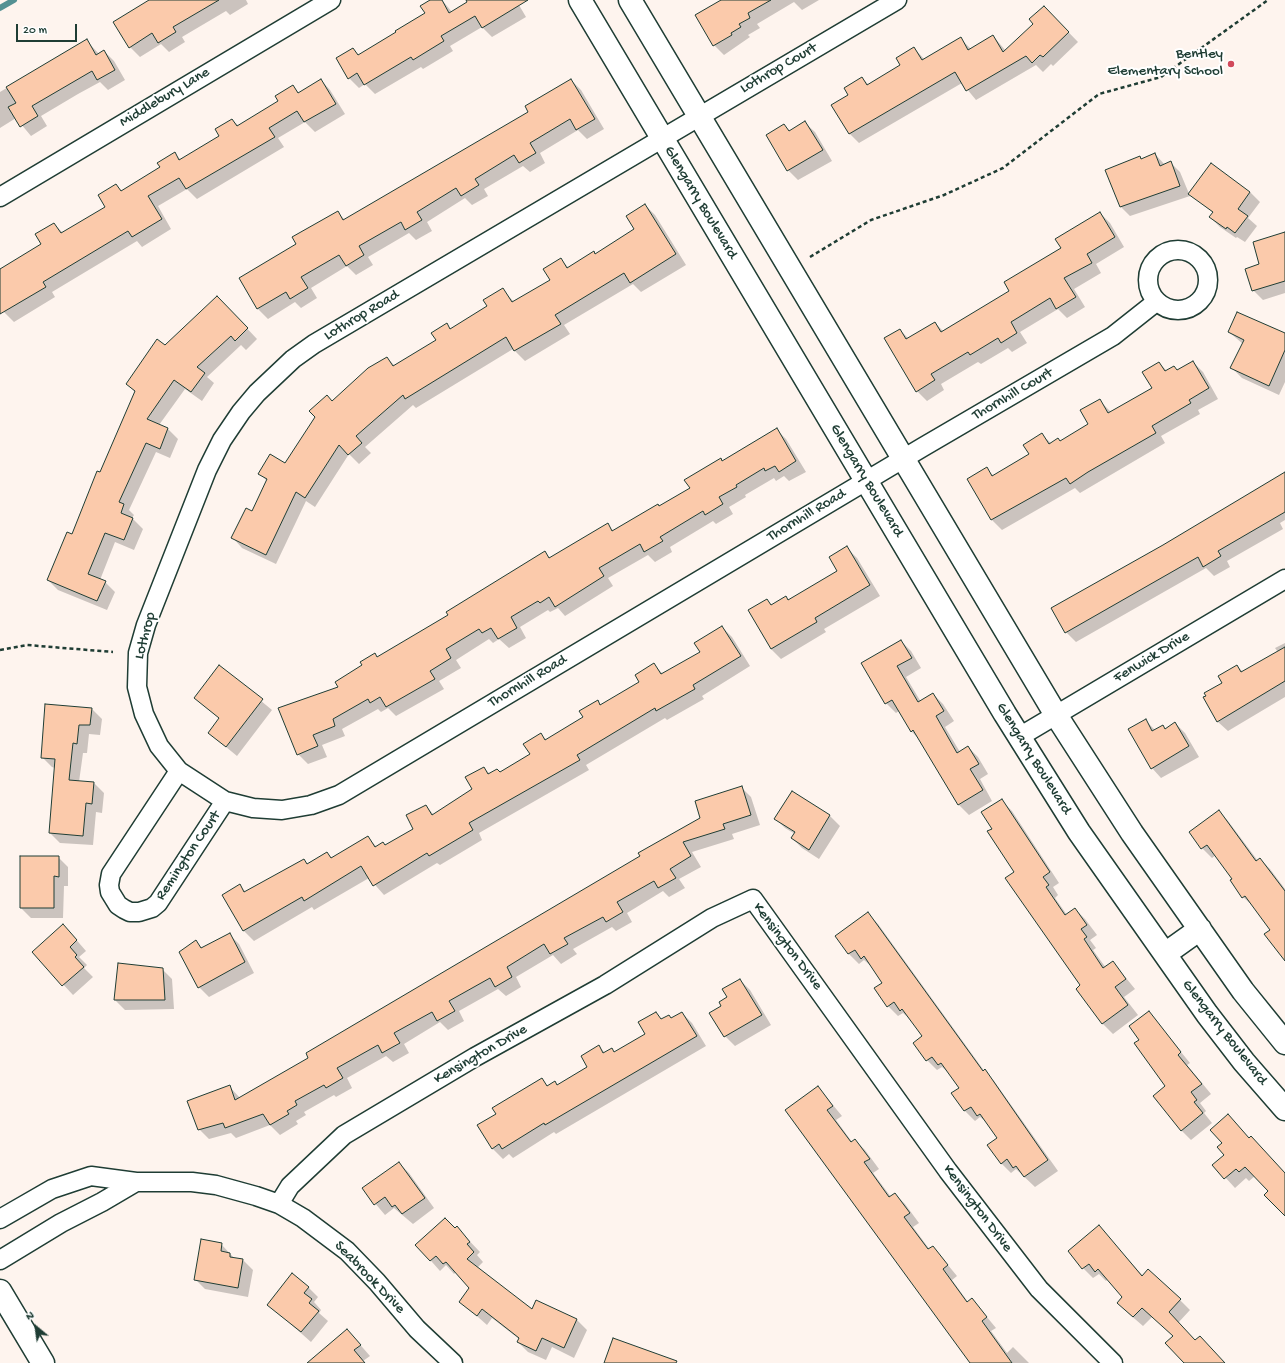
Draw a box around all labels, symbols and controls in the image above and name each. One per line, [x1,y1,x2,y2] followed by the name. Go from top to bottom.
[18,16,79,42] scale bar
[23,24,47,38] text: 20 m
[737,40,821,98] street label: Lothrop Court
[1107,46,1223,81] place label: Bentley Elementary School
[1226,59,1236,69] marker: Bentley Elementary School
[117,64,213,132] street label: Middlebury Lane
[659,143,741,263] street label: Glengarry Boulevard
[321,287,403,345] street label: Lothrop Road
[970,365,1056,425] street label: Thornhill Court
[825,421,907,541] street label: Glengarry Boulevard
[765,486,849,546] street label: Thornhill Road
[131,611,161,661] street label: Lothrop
[1111,628,1193,688] street label: Fenwick Drive
[486,652,570,712] street label: Thornhill Road
[991,700,1075,818] street label: Glengarry Boulevard
[152,808,226,904] street label: Remington Court
[748,900,826,994] street label: Kensington Drive
[1177,977,1271,1089] street label: Glengarry Boulevard
[431,1021,531,1089] street label: Kensington Drive
[938,1162,1016,1256] street label: Kensington Drive
[330,1238,408,1318] street label: Seabrook Drive
[16,1307,56,1347] north arrow
[24,1310,36,1323] text: N

